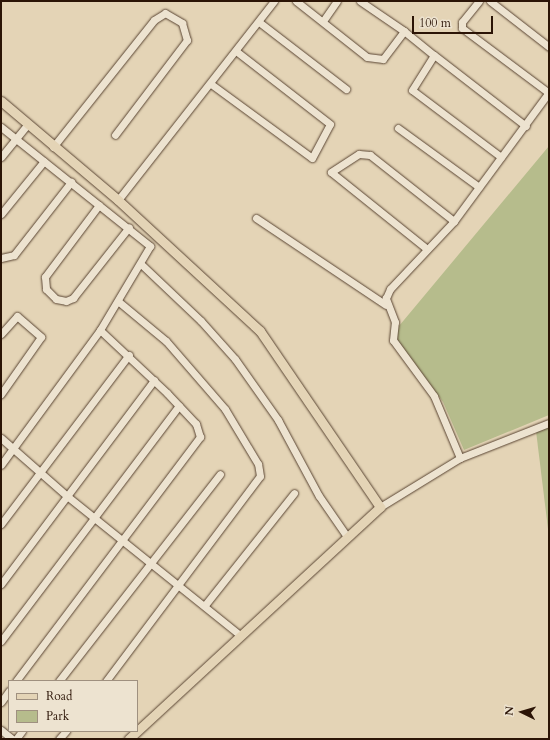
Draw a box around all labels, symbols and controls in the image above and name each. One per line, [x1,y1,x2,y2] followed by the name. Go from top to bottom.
[414,8,495,34] scale bar
[419,15,451,31] text: 100 m
[8,680,138,732] legend
[46,688,72,704] text: Road
[502,692,542,732] north arrow
[502,706,517,716] text: N
[46,708,69,724] text: Park

